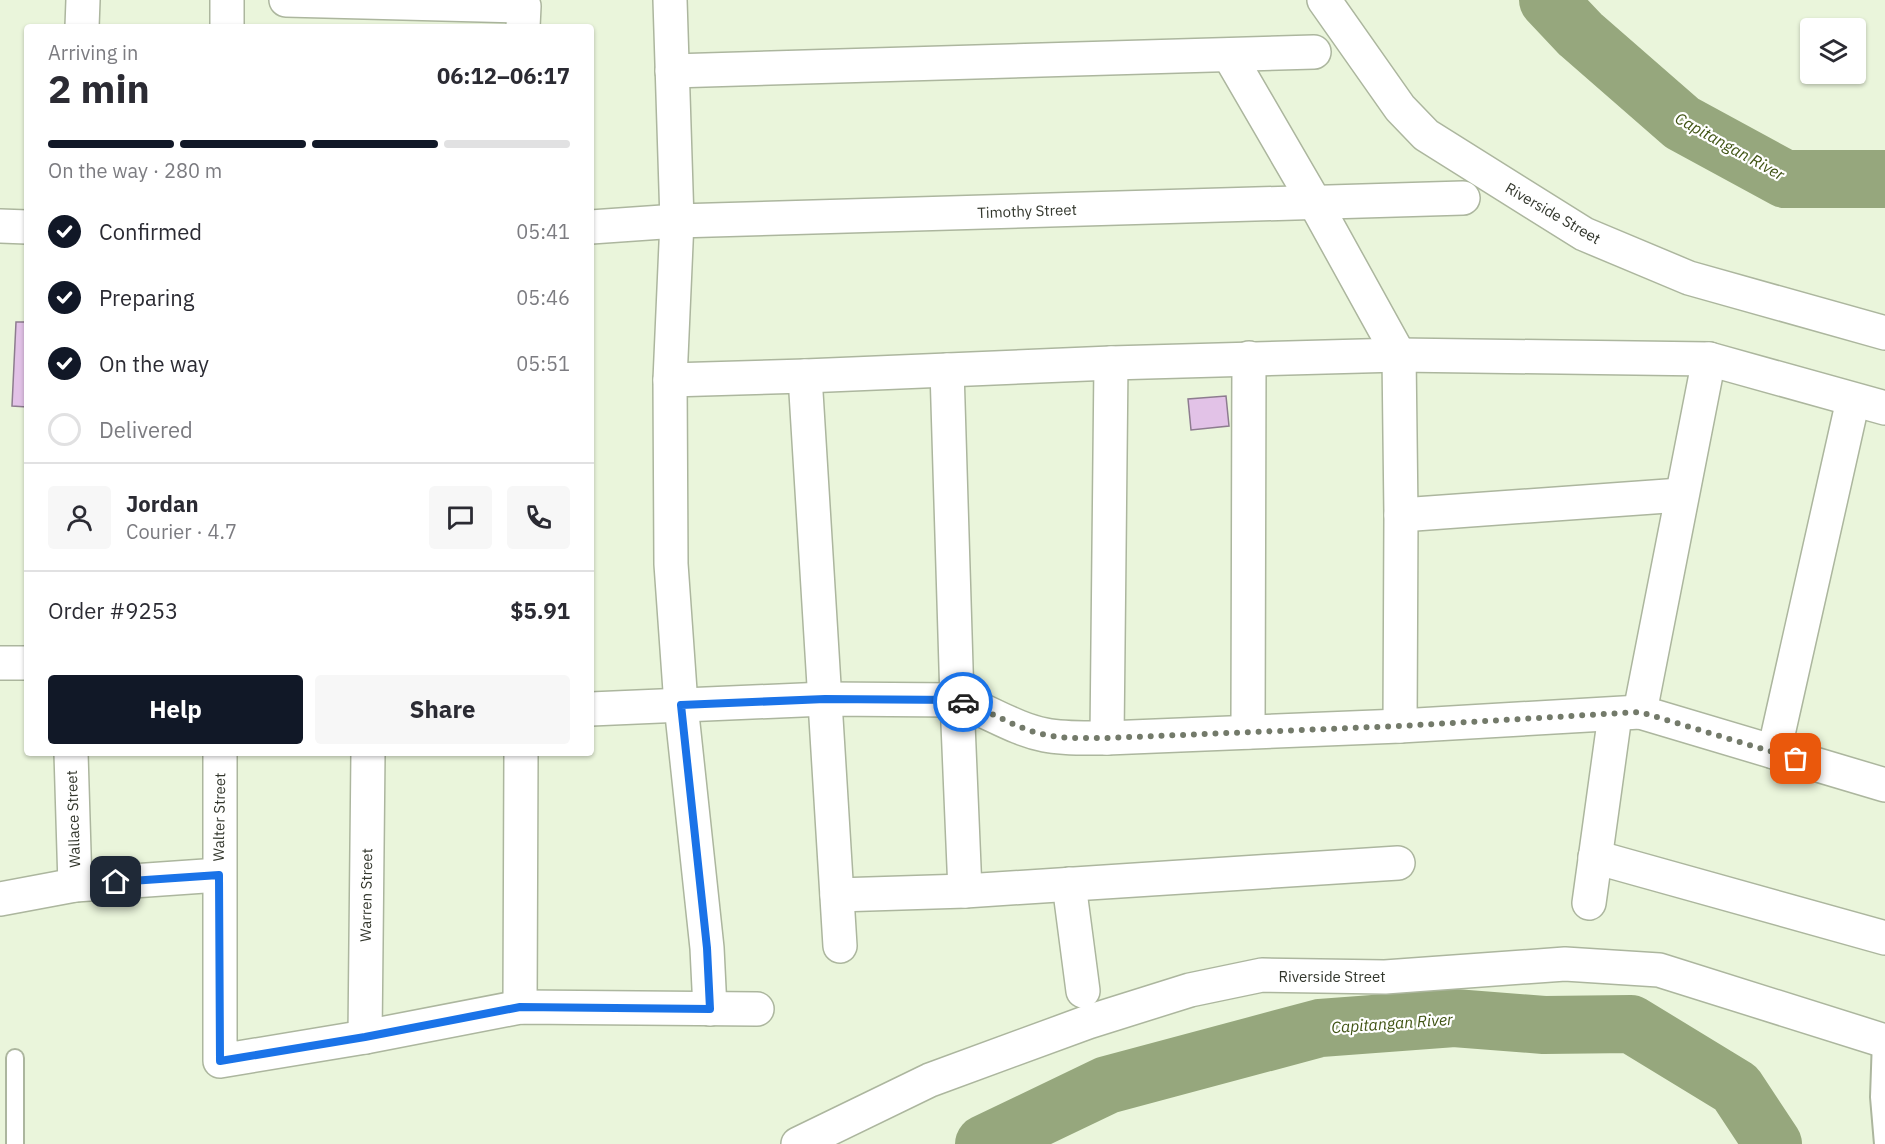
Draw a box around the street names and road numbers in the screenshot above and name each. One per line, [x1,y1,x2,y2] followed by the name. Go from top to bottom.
[1502,178,1604,248] street label: Riverside Street
[977,200,1077,222] street label: Timothy Street
[62,770,84,868] street label: Wallace Street
[209,772,229,862] street label: Walter Street
[356,848,376,942] street label: Warren Street
[1278,967,1386,986] street label: Riverside Street

